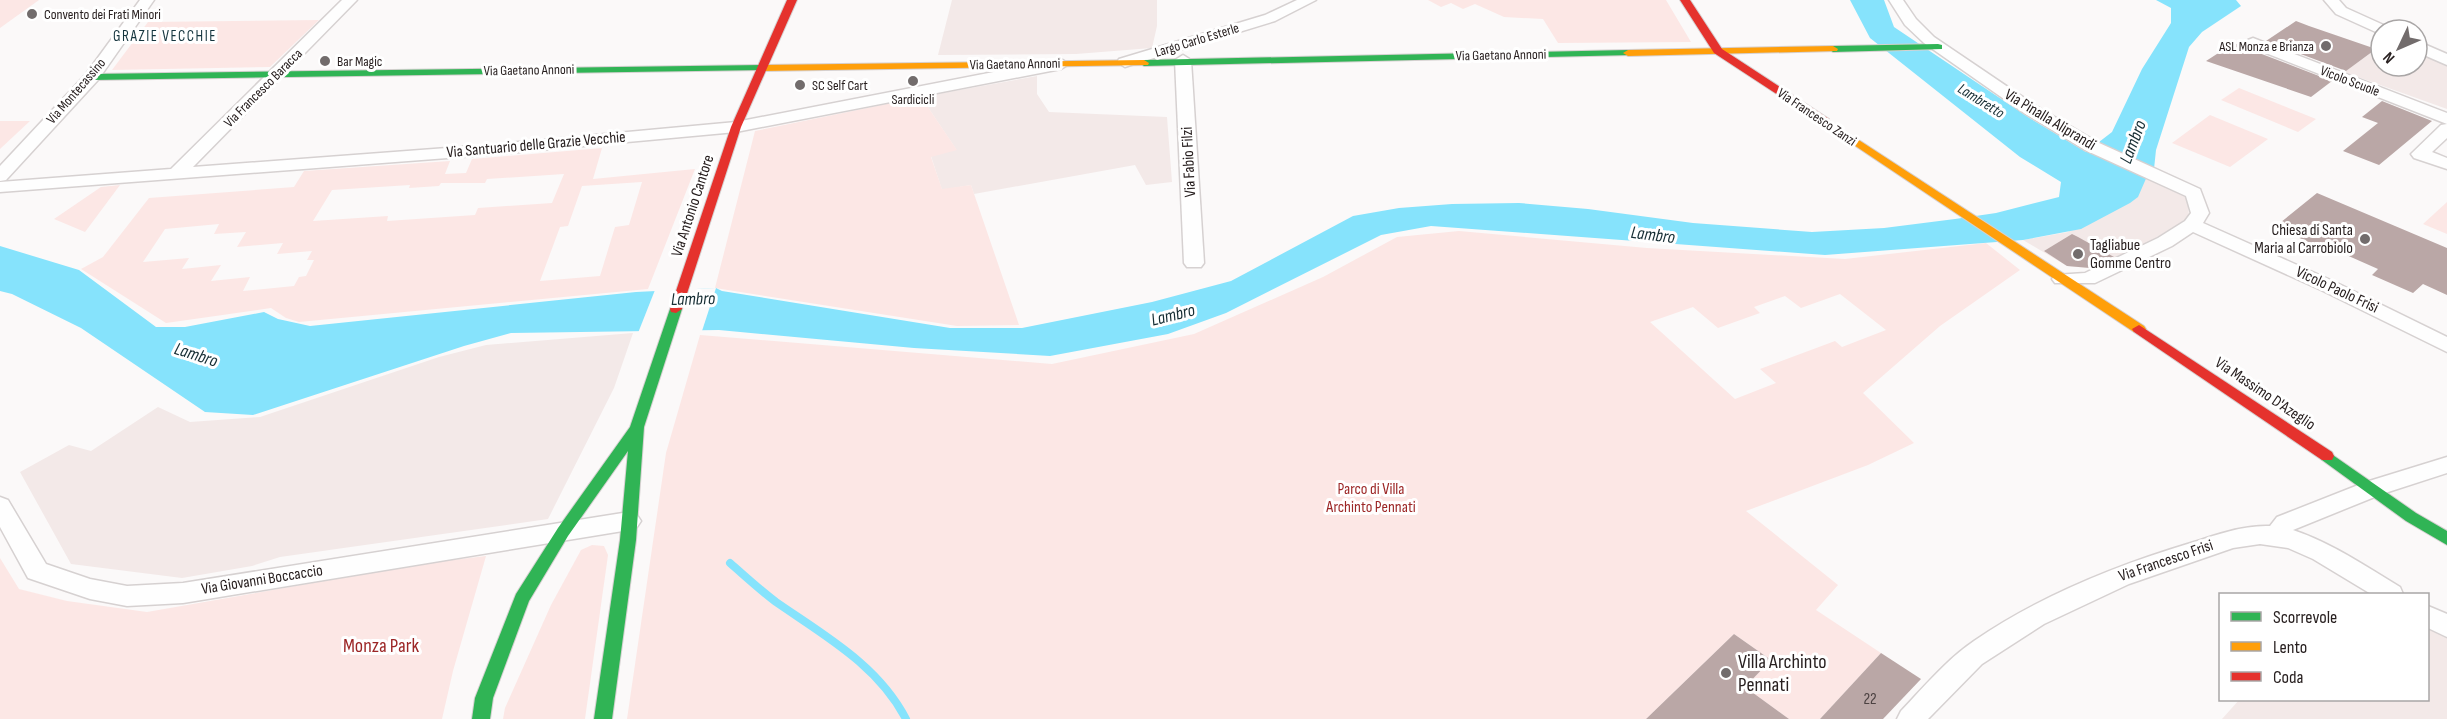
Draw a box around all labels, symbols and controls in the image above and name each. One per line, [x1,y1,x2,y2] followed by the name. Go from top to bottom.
[44,6,161,23] place label: Convento dei Frati Minori
[25,7,39,21] marker: Convento dei Frati Minori
[2369,18,2429,78] north arrow
[1153,19,1241,61] street label: Largo Carlo Esterle
[113,27,217,46] district label: GRAZIE VECCHIE
[2218,38,2314,55] place label: ASL Monza e Brianza
[2319,39,2333,53] marker: ASL Monza e Brianza
[220,45,306,131] street label: Via Francesco Baracca
[1456,46,1546,64] street label: Via Gaetano Annoni
[2379,48,2399,67] text: N
[337,53,382,70] place label: Bar Magic
[43,54,109,127] street label: Via Montecassino
[318,54,332,68] marker: Bar Magic
[970,55,1060,73] street label: Via Gaetano Annoni
[484,61,574,79] street label: Via Gaetano Annoni
[2318,62,2382,100] street label: Vicolo Scuole
[906,74,920,88] marker: Sardicicli
[812,77,868,94] place label: SC Self Cart
[793,78,807,92] marker: SC Self Cart
[1954,79,2008,123] water label: Lambretto
[1774,84,1860,150] street label: Via Francesco Zanzi
[2001,85,2099,155] street label: Via Pinalla Aliprandi
[892,91,934,108] place label: Sardicicli
[2115,117,2151,166] water label: Lambro
[1178,126,1200,198] street label: Via Fabio Filzi
[446,128,626,162] street label: Via Santuario delle Grazie Vecchie
[668,153,718,259] street label: Via Antonio Cantore
[2254,221,2353,258] place label: Chiesa di Santa Maria al Carrobiolo
[1630,222,1677,248] water label: Lambro
[2358,232,2372,246] marker: Chiesa di Santa Maria al Carrobiolo
[2090,236,2171,273] place label: Tagliabue Gomme Centro
[2071,247,2085,261] marker: Tagliabue Gomme Centro
[2293,263,2381,317] street label: Vicolo Paolo Frisi
[671,288,716,310] water label: Lambro
[1149,299,1198,331] water label: Lambro
[172,338,221,372] water label: Lambro
[2211,353,2319,435] street label: Via Massimo D'Azeglio
[1325,480,1416,517] park label: Parco di Villa Archinto Pennati
[2116,536,2216,586] street label: Via Francesco Frisi
[200,561,324,599] street label: Via Giovanni Boccaccio
[2219,593,2429,701] legend
[2273,607,2337,628] text: Scorrevole
[343,634,419,658] park label: Monza Park
[2273,637,2307,658] text: Lento
[1738,650,1827,697] place label: Villa Archinto Pennati
[1719,666,1733,680] marker: Villa Archinto Pennati
[2273,667,2304,688] text: Coda
[1863,690,1877,709] house number: 22

